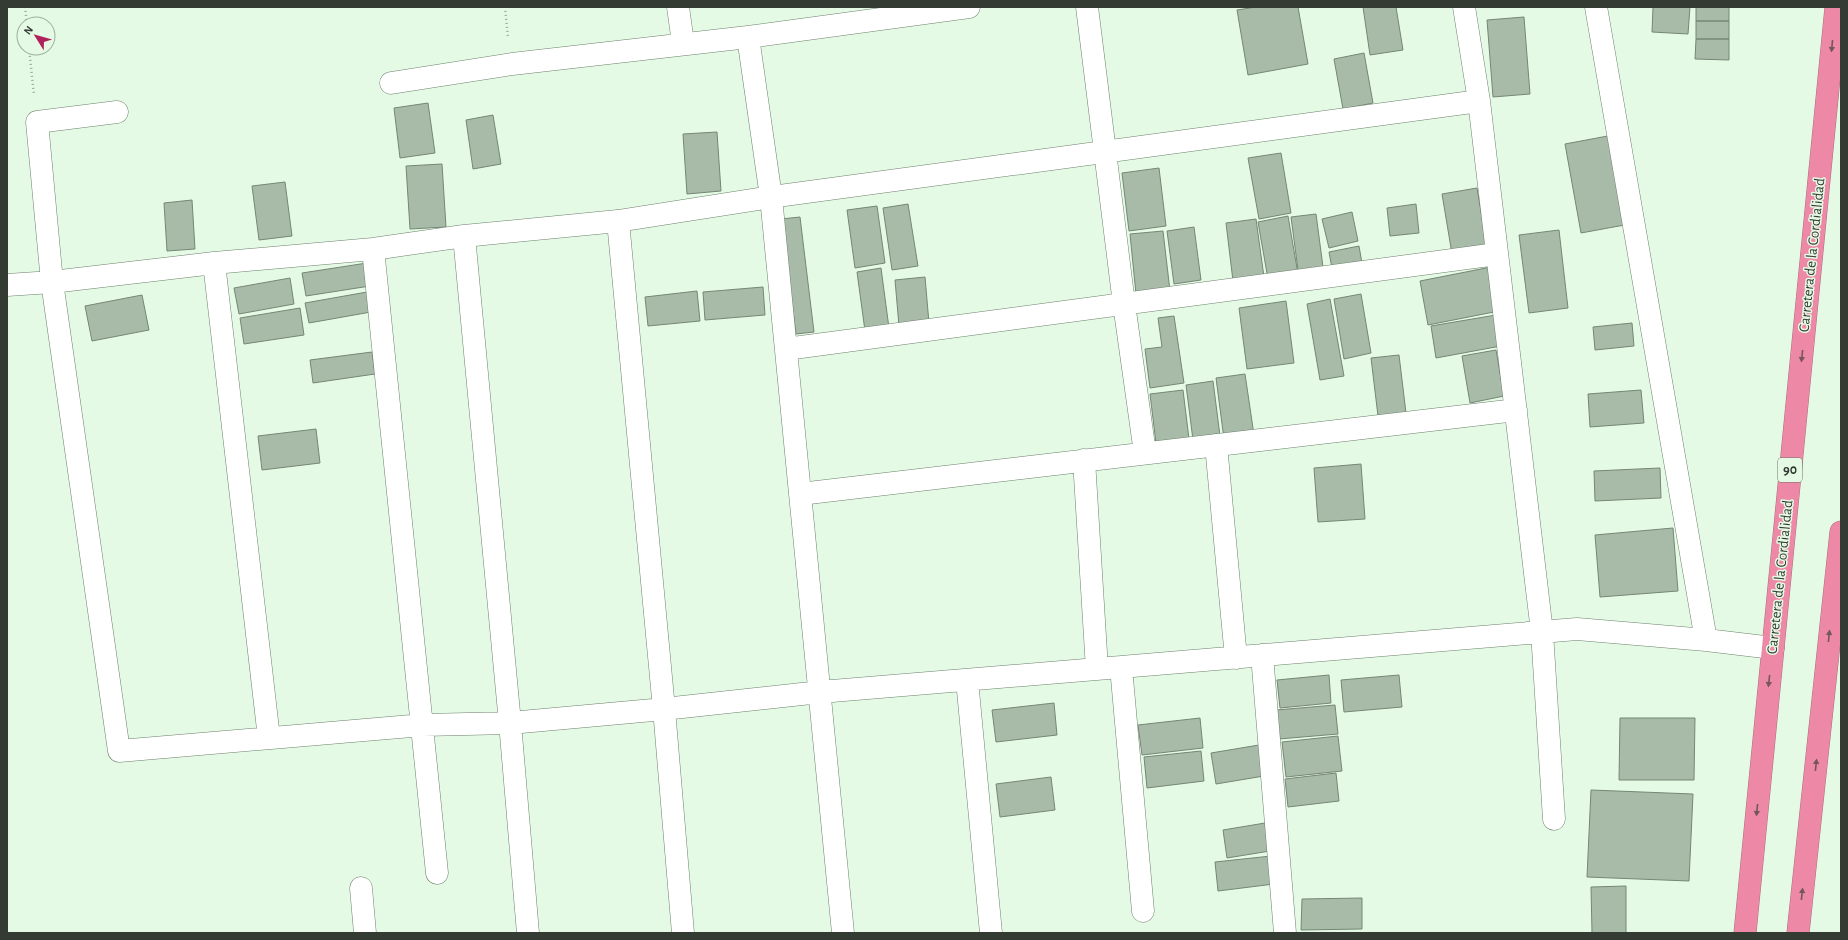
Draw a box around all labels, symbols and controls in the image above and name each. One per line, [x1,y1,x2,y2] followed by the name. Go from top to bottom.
[16,16,56,56] north arrow
[22,24,35,37] text: N
[1829,40,1836,52] one-way arrow
[1796,177,1828,333] street label: Carretera de la Cordialidad
[1799,350,1805,362] one-way arrow
[1778,458,1802,482] road number: 90
[1764,499,1796,655] street label: Carretera de la Cordialidad
[1826,630,1833,642] one-way arrow
[1766,675,1773,687] one-way arrow
[1812,759,1819,771] one-way arrow
[1753,804,1760,816] one-way arrow
[1799,888,1805,900] one-way arrow

